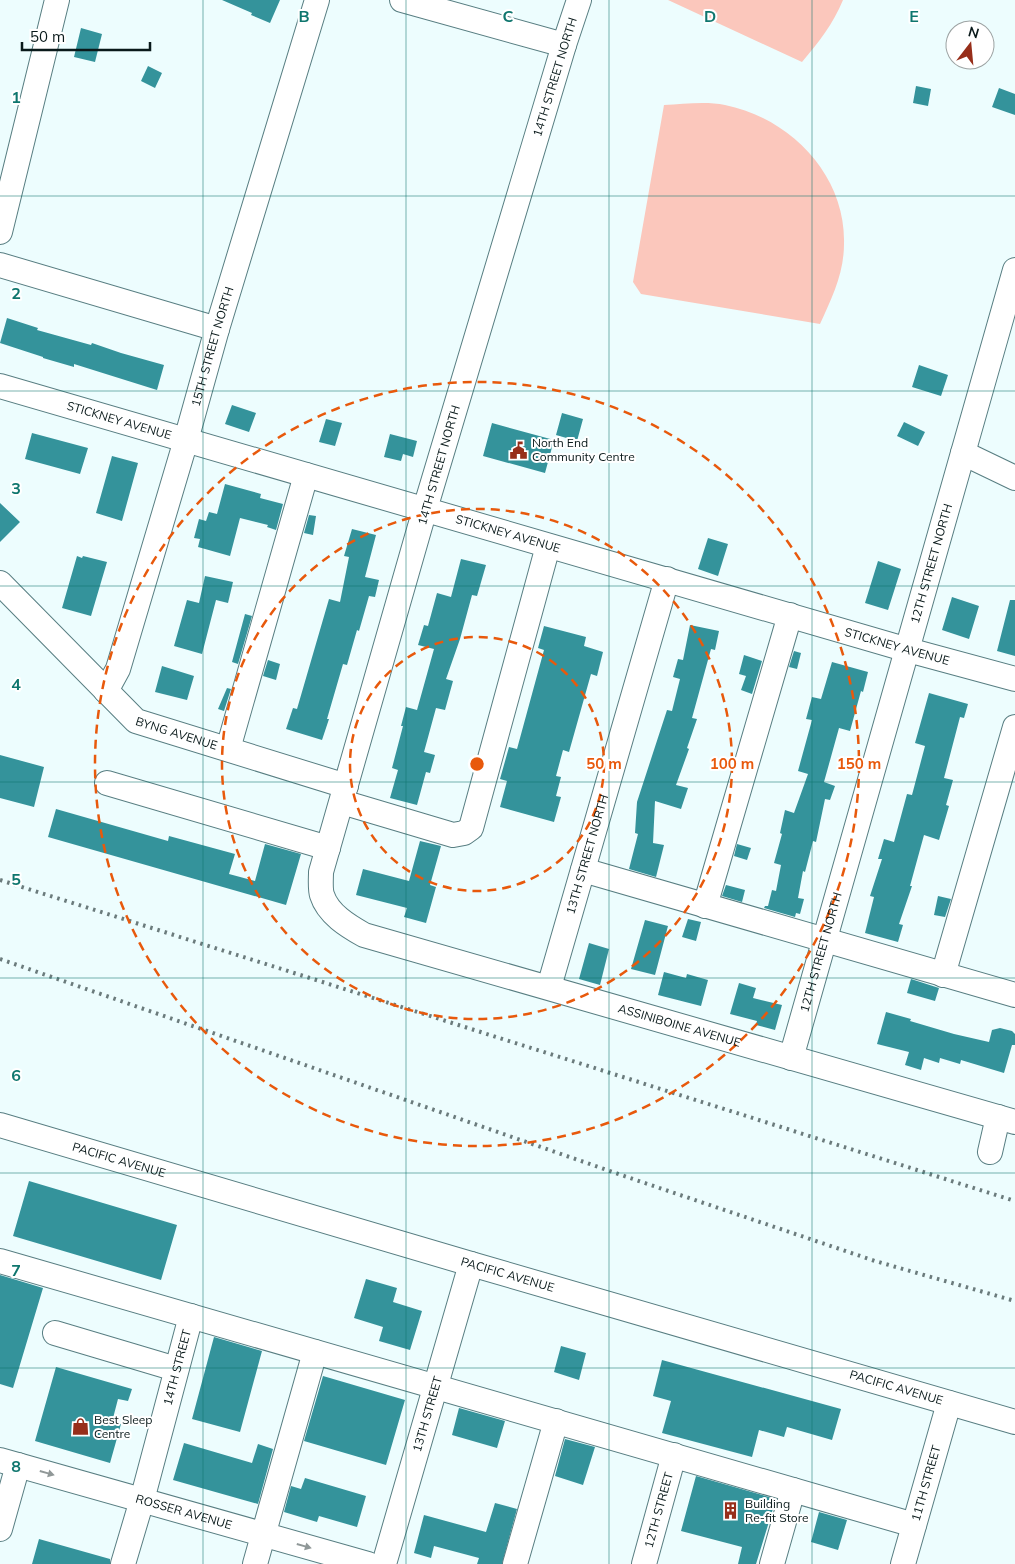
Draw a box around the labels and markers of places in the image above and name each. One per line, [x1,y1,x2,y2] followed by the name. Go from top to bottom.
[532,435,635,464] place label: North End Community Centre
[508,440,528,460] public building icon: North End Community Centre
[468,755,486,773] centre of rings
[94,1412,153,1441] place label: Best Sleep Centre
[70,1417,90,1437] shop icon: Best Sleep Centre
[745,1496,808,1525] place label: Building Re-fit Store
[721,1501,741,1521] building icon: Building Re-fit Store

